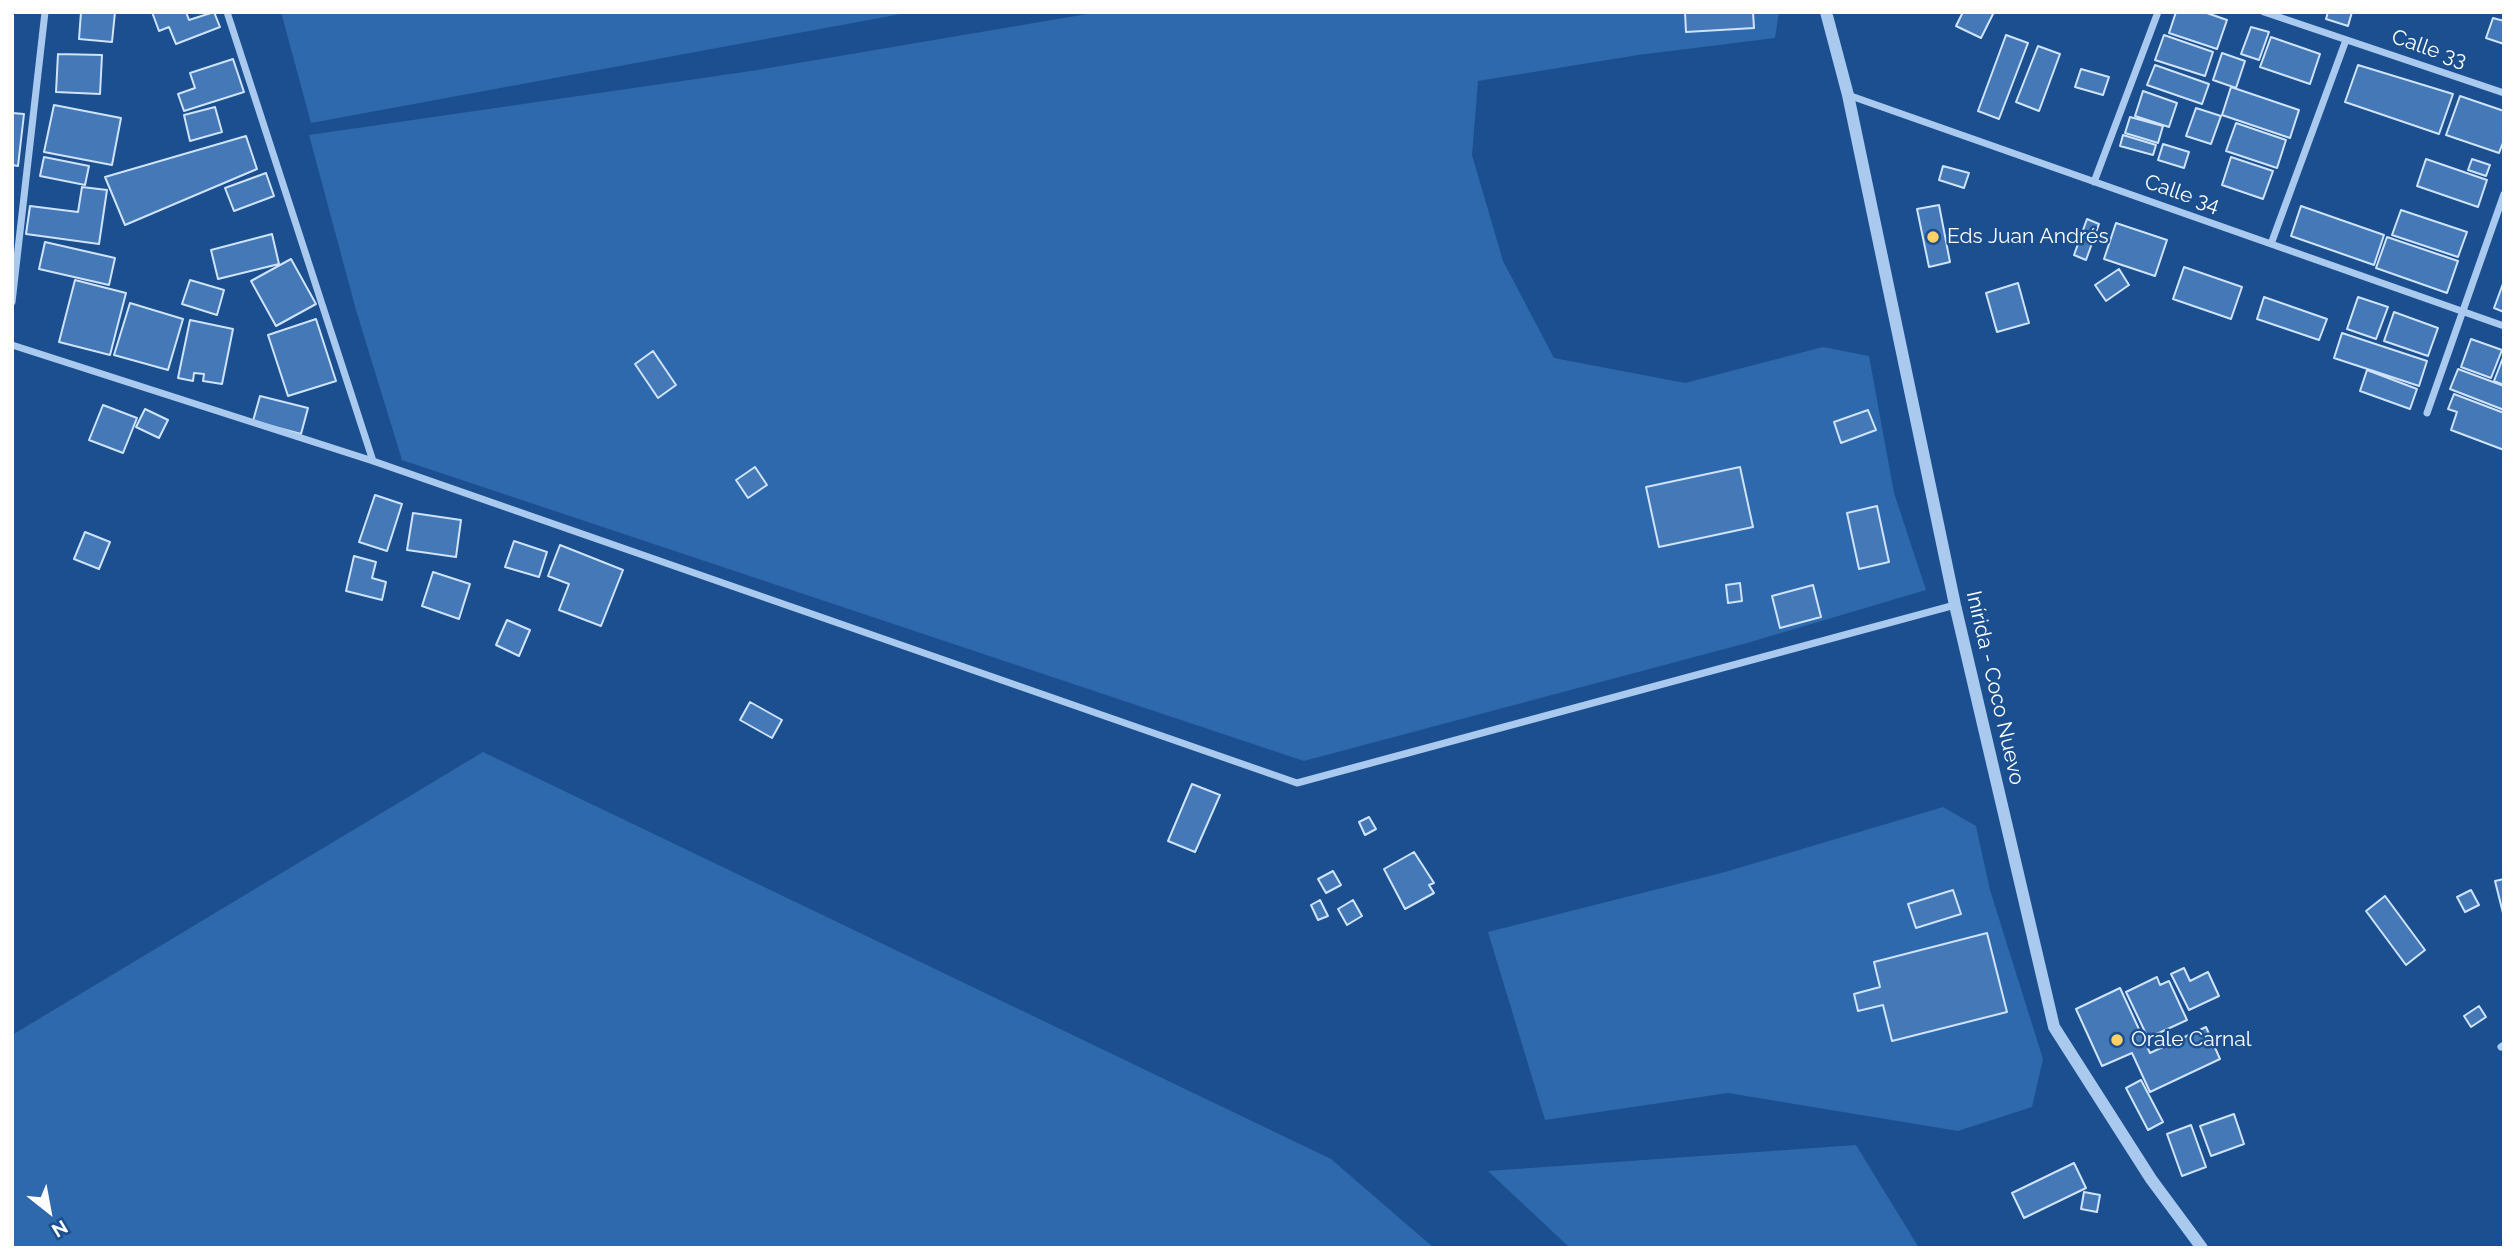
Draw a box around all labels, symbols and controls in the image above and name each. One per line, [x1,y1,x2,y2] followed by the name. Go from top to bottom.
[2388,24,2470,74] street label: Calle 33
[2141,169,2223,219] street label: Calle 34
[1947,224,2109,250] place label: Eds Juan Andrés
[1925,229,1941,245] marker: Eds Juan Andrés
[1960,589,2030,787] street label: Inírida - Coco Nuevo
[2131,1027,2251,1053] place label: Orale Carnal
[2109,1032,2125,1048] marker: Orale Carnal
[14,1176,84,1246] north arrow
[48,1216,72,1242] text: N

